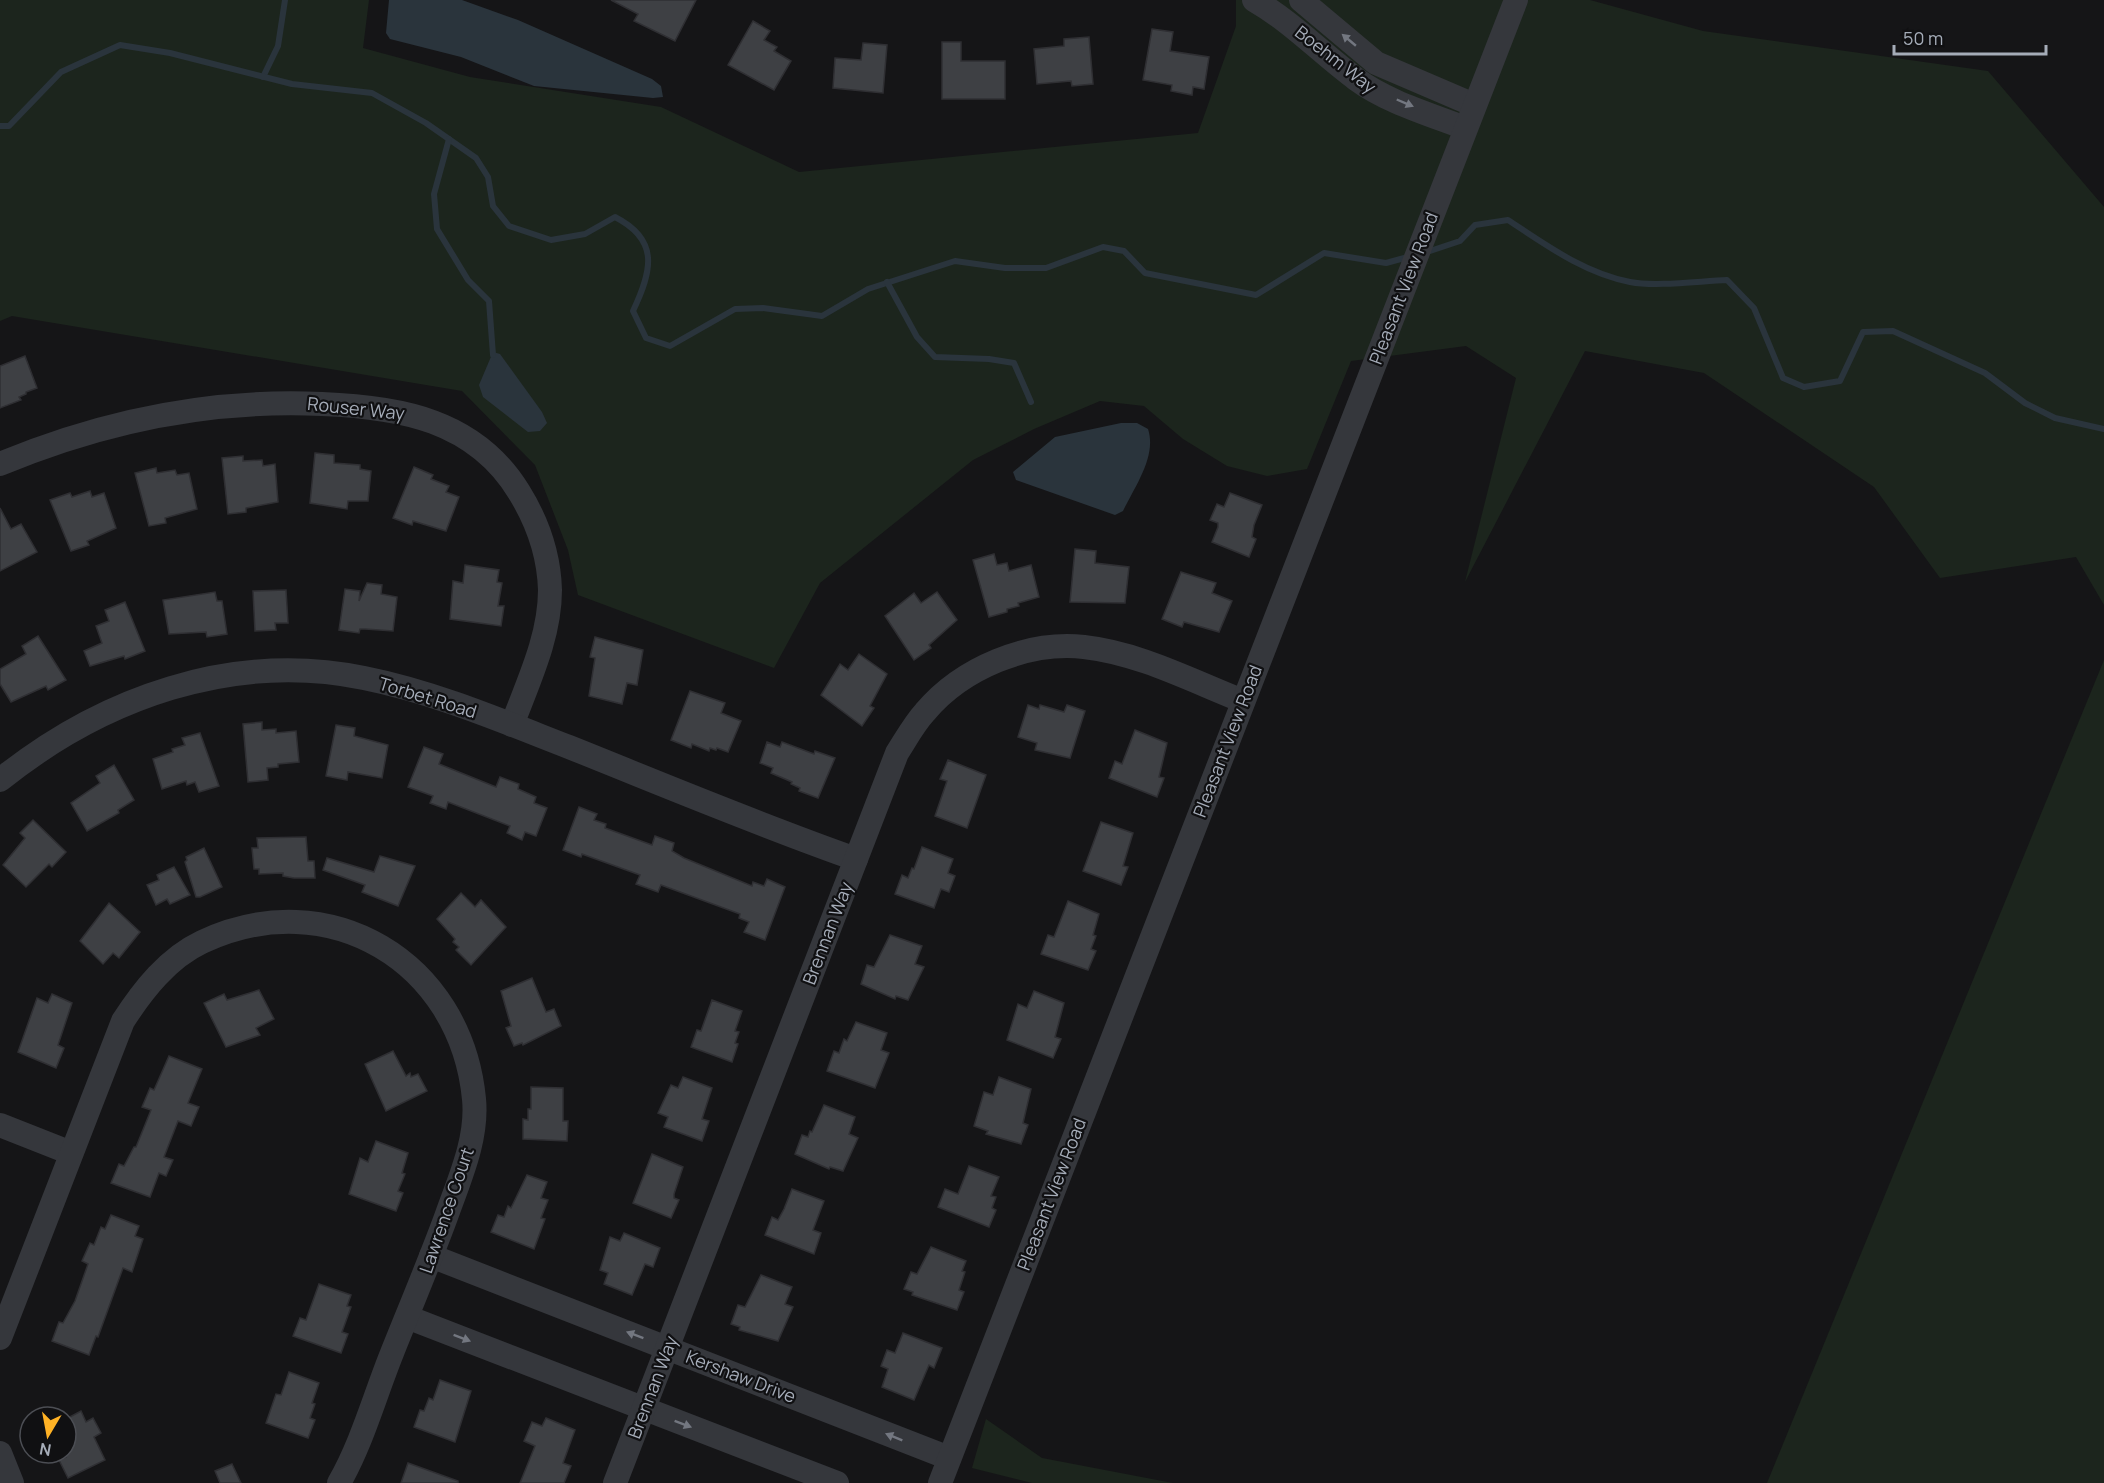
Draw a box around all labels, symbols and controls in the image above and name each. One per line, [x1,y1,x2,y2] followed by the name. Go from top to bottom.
[1894,18,2046,56] scale bar
[1290,20,1382,99] street label: Boehm Way
[1903,26,1943,50] text: 50 m
[1342,34,1357,47] one-way arrow
[1396,99,1414,109] one-way arrow
[1363,208,1443,368] street label: Pleasant View Road
[306,391,406,425] street label: Rouser Way
[1187,661,1267,821] street label: Pleasant View Road
[376,671,480,723] street label: Torbet Road
[796,878,858,988] street label: Brennan Way
[1011,1114,1091,1274] street label: Pleasant View Road
[413,1144,479,1276] street label: Lawrence Court
[625,1330,643,1340] one-way arrow
[621,1332,683,1442] street label: Brennan Way
[453,1333,471,1343] one-way arrow
[683,1344,799,1408] street label: Kershaw Drive
[18,1405,78,1465] north arrow
[674,1419,692,1429] one-way arrow
[885,1431,903,1441] one-way arrow
[38,1438,53,1462] text: N

